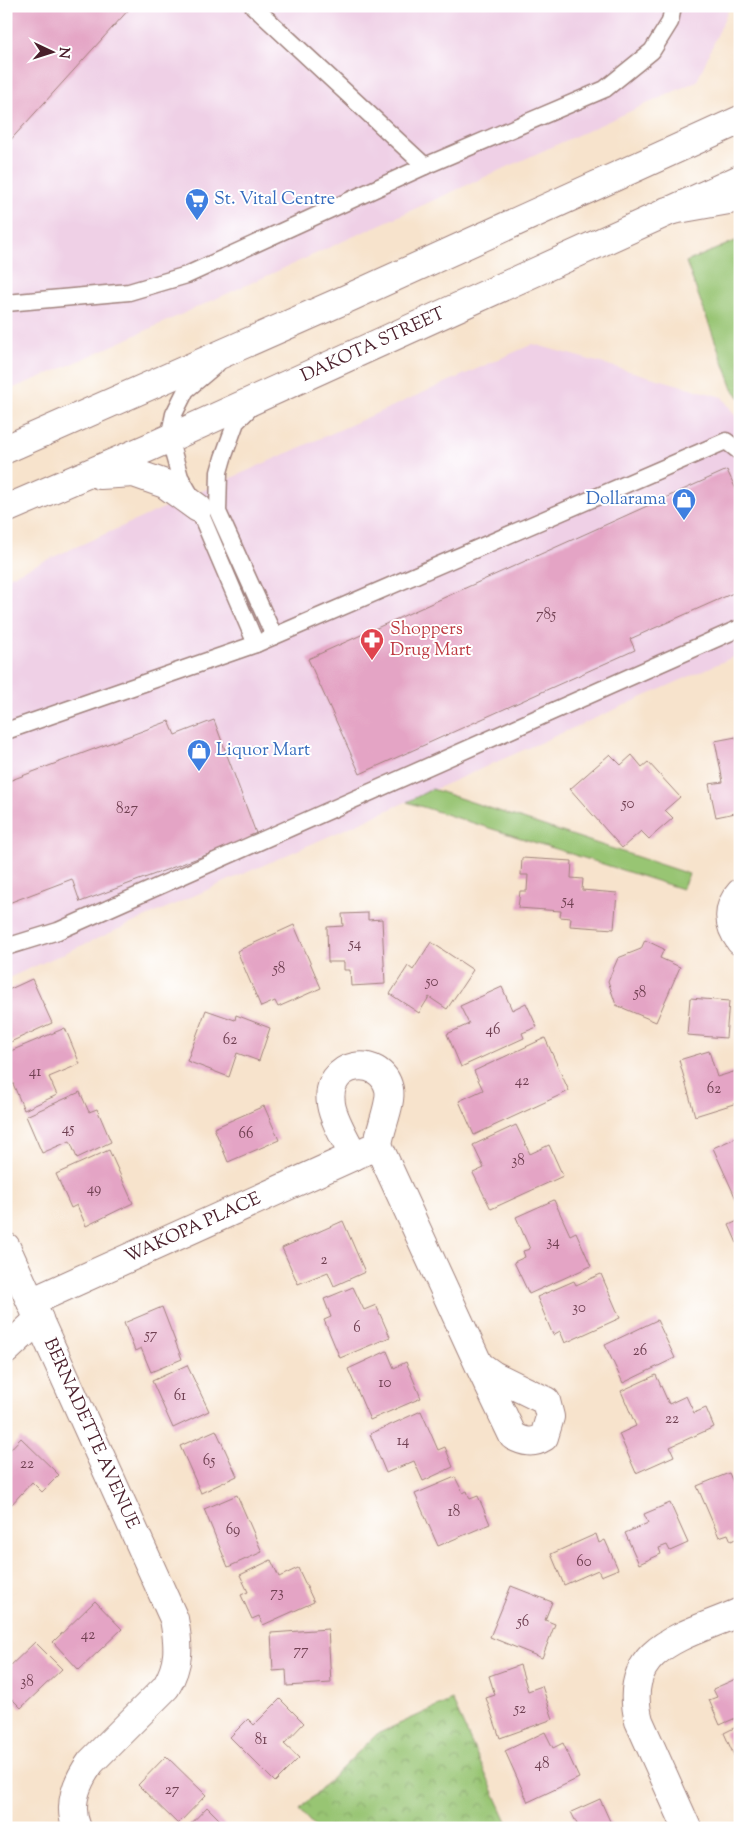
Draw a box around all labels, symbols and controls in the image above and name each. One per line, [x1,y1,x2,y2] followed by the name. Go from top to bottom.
[28,28,78,78] north arrow
[53,46,73,59] text: N
[184,187,210,221] supermarket icon: St. Vital Centre
[214,187,335,213] place label: St. Vital Centre
[297,301,450,390] street label: DAKOTA STREET
[586,487,666,513] place label: Dollarama
[671,487,697,521] shop icon: Dollarama
[536,605,556,626] house number: 785
[390,617,472,664] place label: Shoppers Drug Mart
[359,627,385,661] pharmacy icon: Shoppers Drug Mart
[186,738,212,772] shop icon: Liquor Mart
[216,738,310,764] place label: Liquor Mart
[620,794,635,815] house number: 50
[116,799,138,820] house number: 827
[561,891,575,912] house number: 54
[348,934,362,955] house number: 54
[272,959,285,980] house number: 58
[424,972,439,993] house number: 50
[633,983,646,1004] house number: 58
[486,1020,500,1041] house number: 46
[223,1030,237,1051] house number: 62
[29,1062,41,1083] house number: 41
[515,1071,529,1092] house number: 42
[707,1079,721,1100] house number: 62
[62,1119,74,1140] house number: 45
[239,1124,253,1145] house number: 66
[511,1151,525,1172] house number: 38
[87,1179,101,1200] house number: 49
[121,1186,266,1271] street label: WAKOPA PLACE
[546,1232,560,1253] house number: 34
[320,1250,328,1271] house number: 2
[572,1298,586,1319] house number: 30
[353,1318,361,1339] house number: 6
[144,1325,158,1346] house number: 57
[36,1334,145,1533] street label: BERNADETTE AVENUE
[633,1341,647,1362] house number: 26
[379,1373,392,1394] house number: 10
[174,1386,186,1407] house number: 61
[665,1409,679,1430] house number: 22
[397,1431,410,1452] house number: 14
[203,1451,215,1472] house number: 65
[20,1454,34,1475] house number: 22
[448,1502,460,1523] house number: 18
[226,1520,240,1541] house number: 69
[576,1552,592,1573] house number: 60
[270,1583,284,1604] house number: 73
[516,1612,529,1633] house number: 56
[81,1625,95,1646] house number: 42
[293,1641,309,1662] house number: 77
[20,1672,34,1693] house number: 38
[513,1699,526,1720] house number: 52
[255,1730,267,1751] house number: 81
[534,1754,550,1775] house number: 48
[165,1780,180,1801] house number: 27

